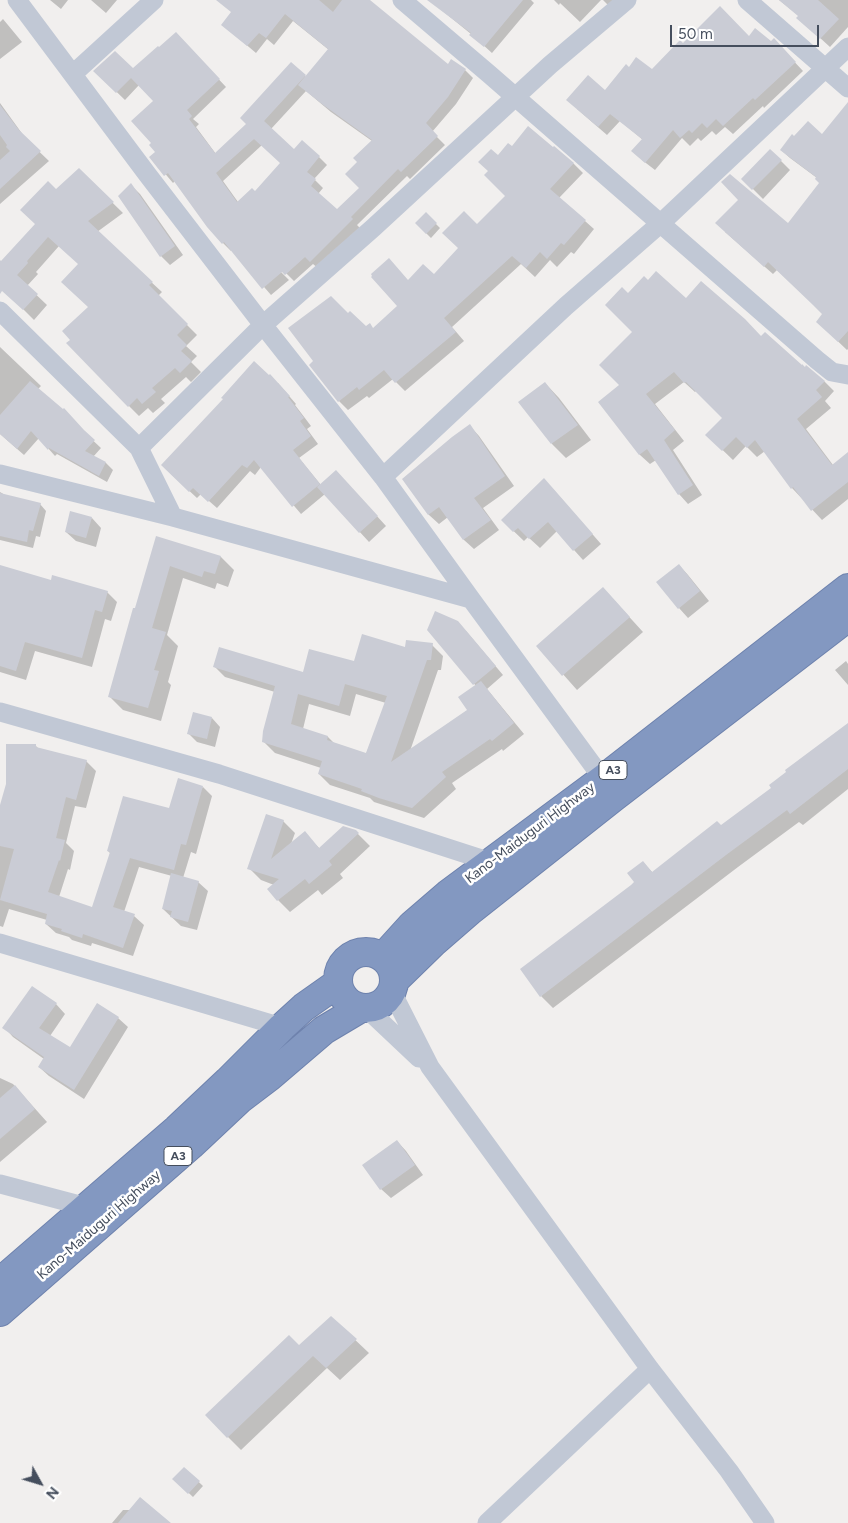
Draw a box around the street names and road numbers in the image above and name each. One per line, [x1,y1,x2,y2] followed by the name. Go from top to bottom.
[599,760,627,780] road number: A3
[462,779,598,887] street label: Kano-Maiduguri Highway
[164,1146,192,1166] road number: A3
[34,1167,164,1283] street label: Kano-Maiduguri Highway

